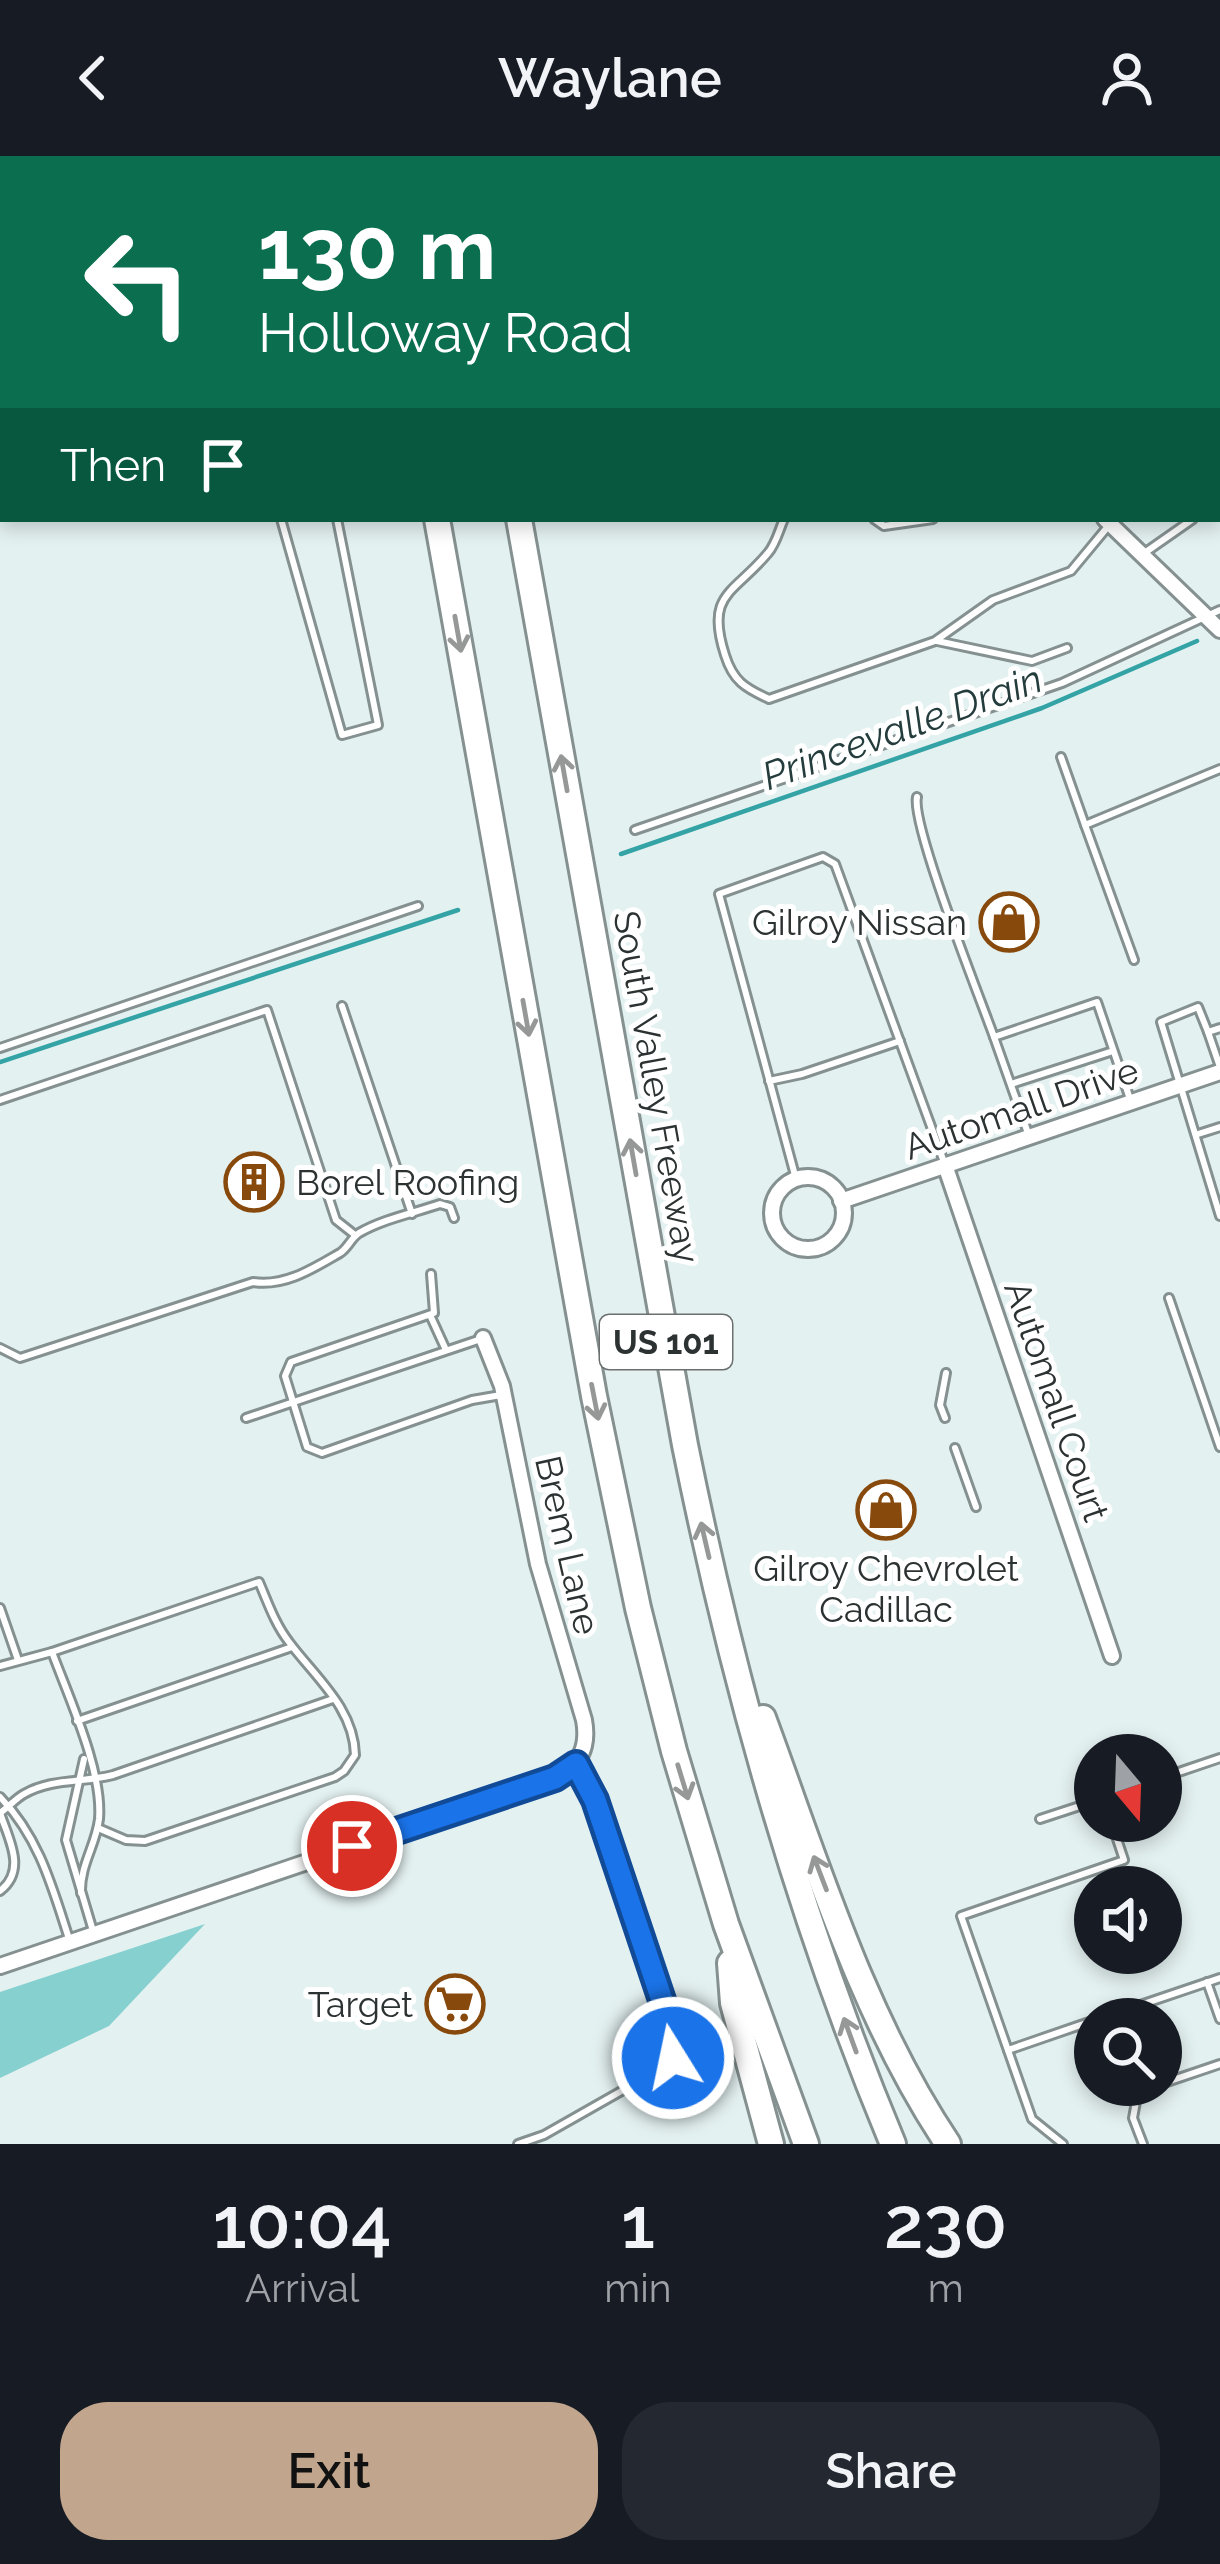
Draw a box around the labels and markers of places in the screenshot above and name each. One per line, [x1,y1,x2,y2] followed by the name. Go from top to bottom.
[978,891,1040,953] shop icon: Gilroy Nissan
[752,901,967,943] place label: Gilroy Nissan
[223,1151,285,1213] building icon: Borel Roofing
[296,1161,519,1203] place label: Borel Roofing
[855,1479,917,1541] shop icon: Gilroy Chevrolet Cadillac
[753,1547,1019,1630] place label: Gilroy Chevrolet Cadillac
[301,1795,403,1897] pin
[424,1973,486,2035] supermarket icon: Target
[308,1983,413,2025] place label: Target

